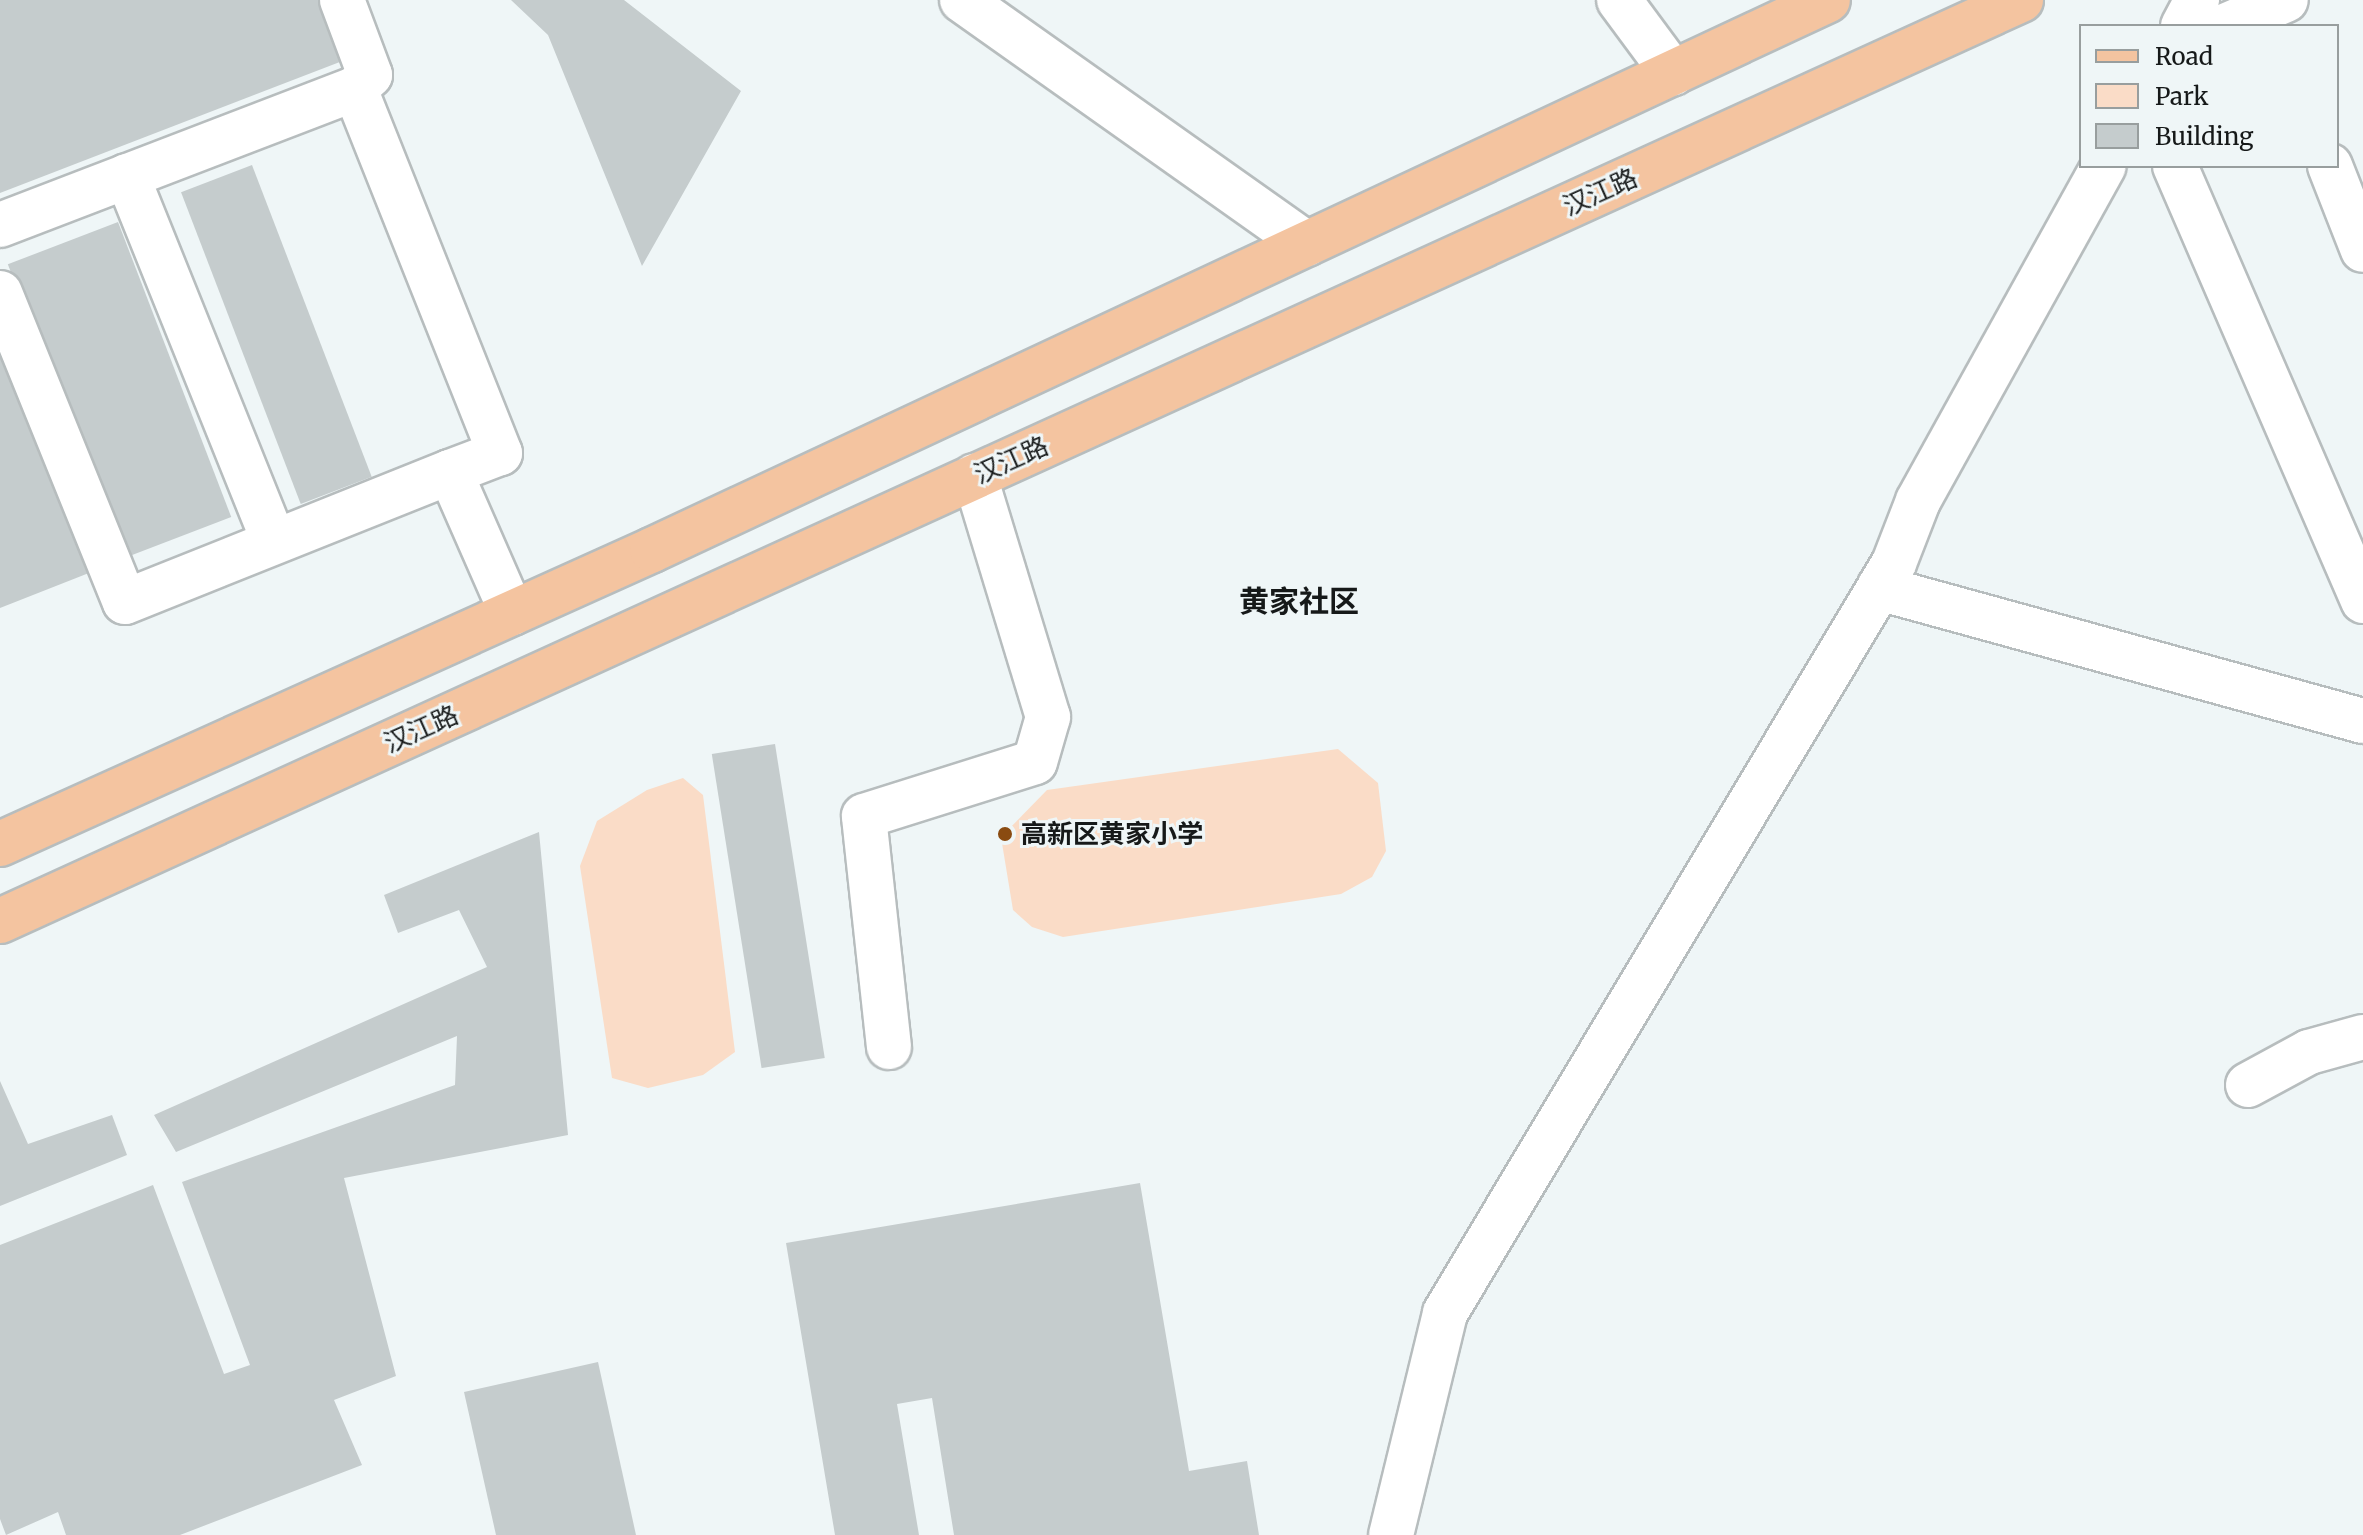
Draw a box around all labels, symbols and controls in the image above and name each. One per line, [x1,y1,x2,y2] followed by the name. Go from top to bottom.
[2079,24,2339,168] legend
[2155,41,2213,72] text: Road
[2155,81,2208,112] text: Park
[2155,121,2254,152] text: Building
[1558,162,1642,222] street label: 汉江路
[969,430,1053,490] street label: 汉江路
[1239,583,1359,619] district label: 黄家社区
[379,699,463,759] street label: 汉江路
[1021,818,1203,850] place label: 高新区黄家小学
[996,825,1014,843] marker: 高新区黄家小学

